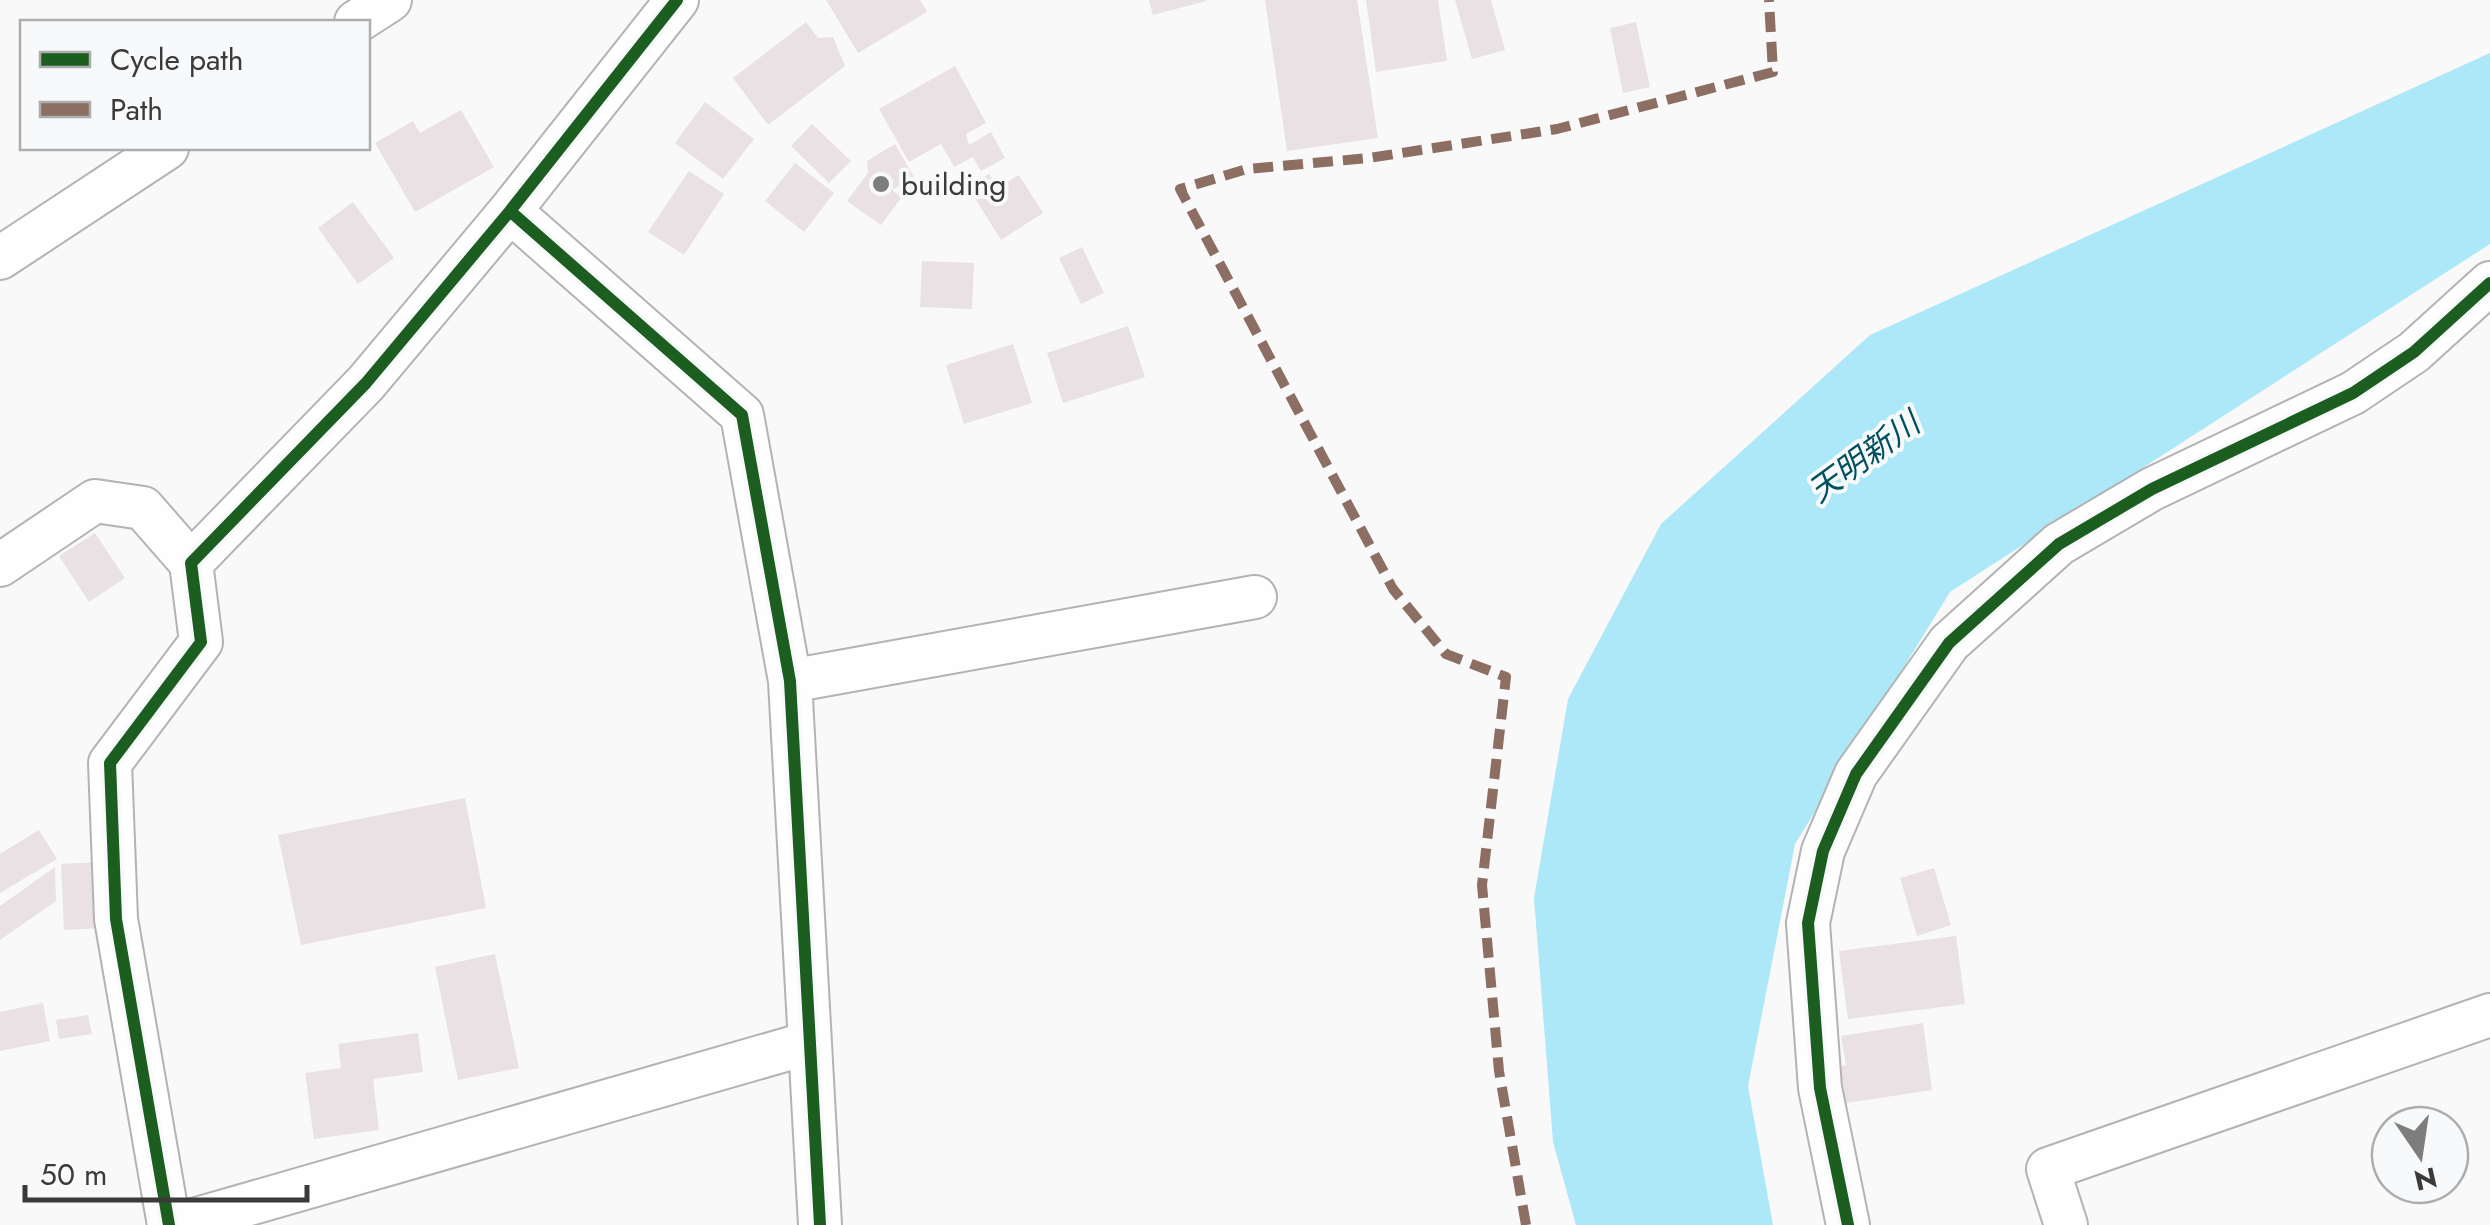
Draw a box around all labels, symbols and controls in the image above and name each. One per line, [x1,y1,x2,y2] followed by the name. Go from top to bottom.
[20,20,370,150] legend
[110,38,243,81] text: Cycle path
[110,88,163,131] text: Path
[901,163,1006,206] place label: building
[870,173,892,195] marker: building
[1799,399,1932,513] water label: 天明新川
[2370,1105,2470,1205] north arrow
[25,1140,308,1202] scale bar
[40,1153,107,1196] text: 50 m
[2410,1156,2441,1201] text: N

